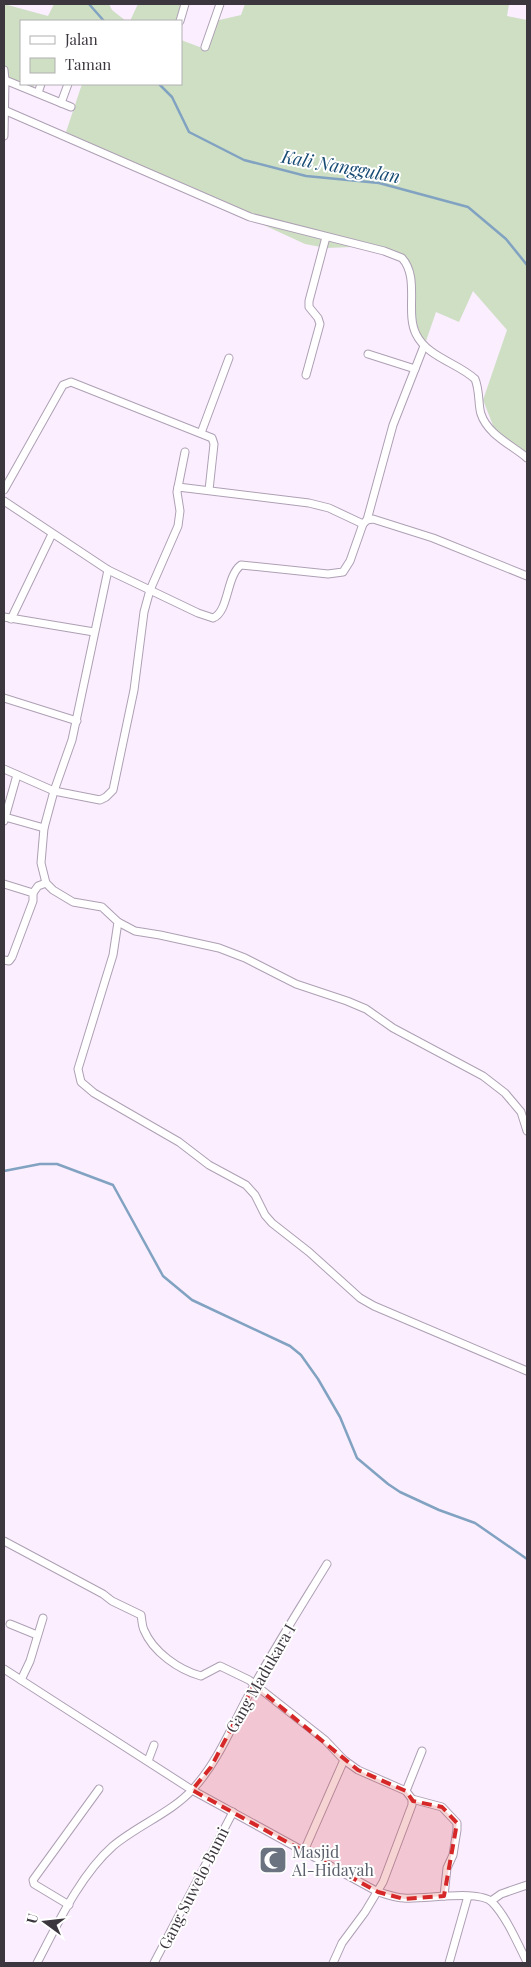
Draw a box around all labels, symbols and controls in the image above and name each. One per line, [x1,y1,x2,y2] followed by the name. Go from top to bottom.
[20,20,182,85] legend
[64,29,98,49] text: Jalan
[65,54,111,74] text: Taman
[279,144,402,188] water label: Kali Nanggulan
[220,1620,300,1736] street label: Gang Madukara I
[153,1823,233,1953] street label: Gang Suwelo Bumi
[291,1841,375,1880] place label: Masjid Al-Hidayah
[258,1845,288,1875] mosque icon: Masjid Al-Hidayah
[20,1897,70,1947] north arrow
[22,1911,42,1926] text: U

